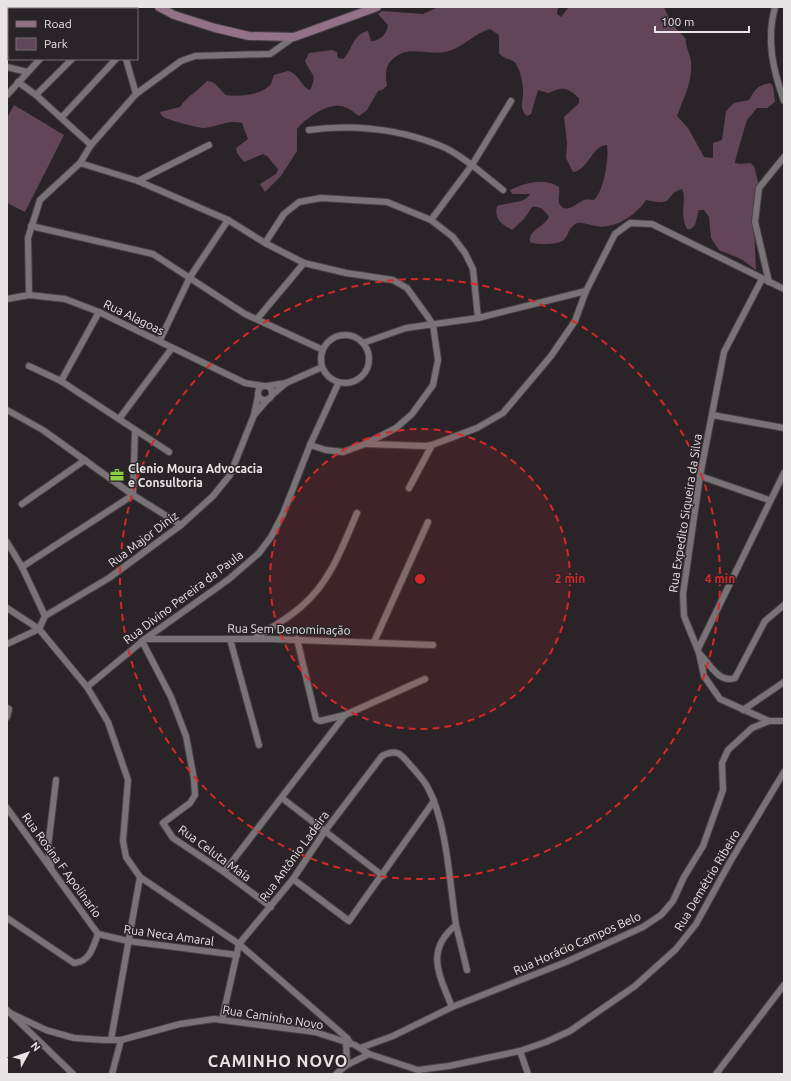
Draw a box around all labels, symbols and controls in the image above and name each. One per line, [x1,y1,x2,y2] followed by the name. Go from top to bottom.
[8,8,138,60] legend
[655,8,749,34] scale bar
[661,15,694,28] text: 100 m
[44,17,72,30] text: Road
[44,37,68,50] text: Park
[102,297,166,337] street label: Rua Alagoas
[666,433,704,593] street label: Rua Expedito Siqueira da Silva
[128,462,263,489] place label: Clenio Moura Advocacia e Consultoria
[109,467,125,483] office icon: Clenio Moura Advocacia e Consultoria
[106,508,181,569] street label: Rua Major Diniz
[121,548,245,646] street label: Rua Divino Pereira da Paula
[413,572,427,586] centre of rings
[555,572,585,585] text: 2 min
[705,572,735,585] text: 4 min
[227,621,351,637] street label: Rua Sem Denominação
[257,808,331,904] street label: Rua Antônio Ladeira
[20,810,104,920] street label: Rua Rosina F Apolinario
[176,822,254,884] street label: Rua Celuta Maia
[672,827,742,933] street label: Rua Demétrio Ribeiro
[511,909,643,977] street label: Rua Horácio Campos Belo
[123,922,215,948] street label: Rua Neca Amaral
[222,1003,324,1031] street label: Rua Caminho Novo
[8,1033,48,1073] north arrow
[28,1040,43,1054] text: N
[208,1052,348,1070] district label: CAMINHO NOVO

